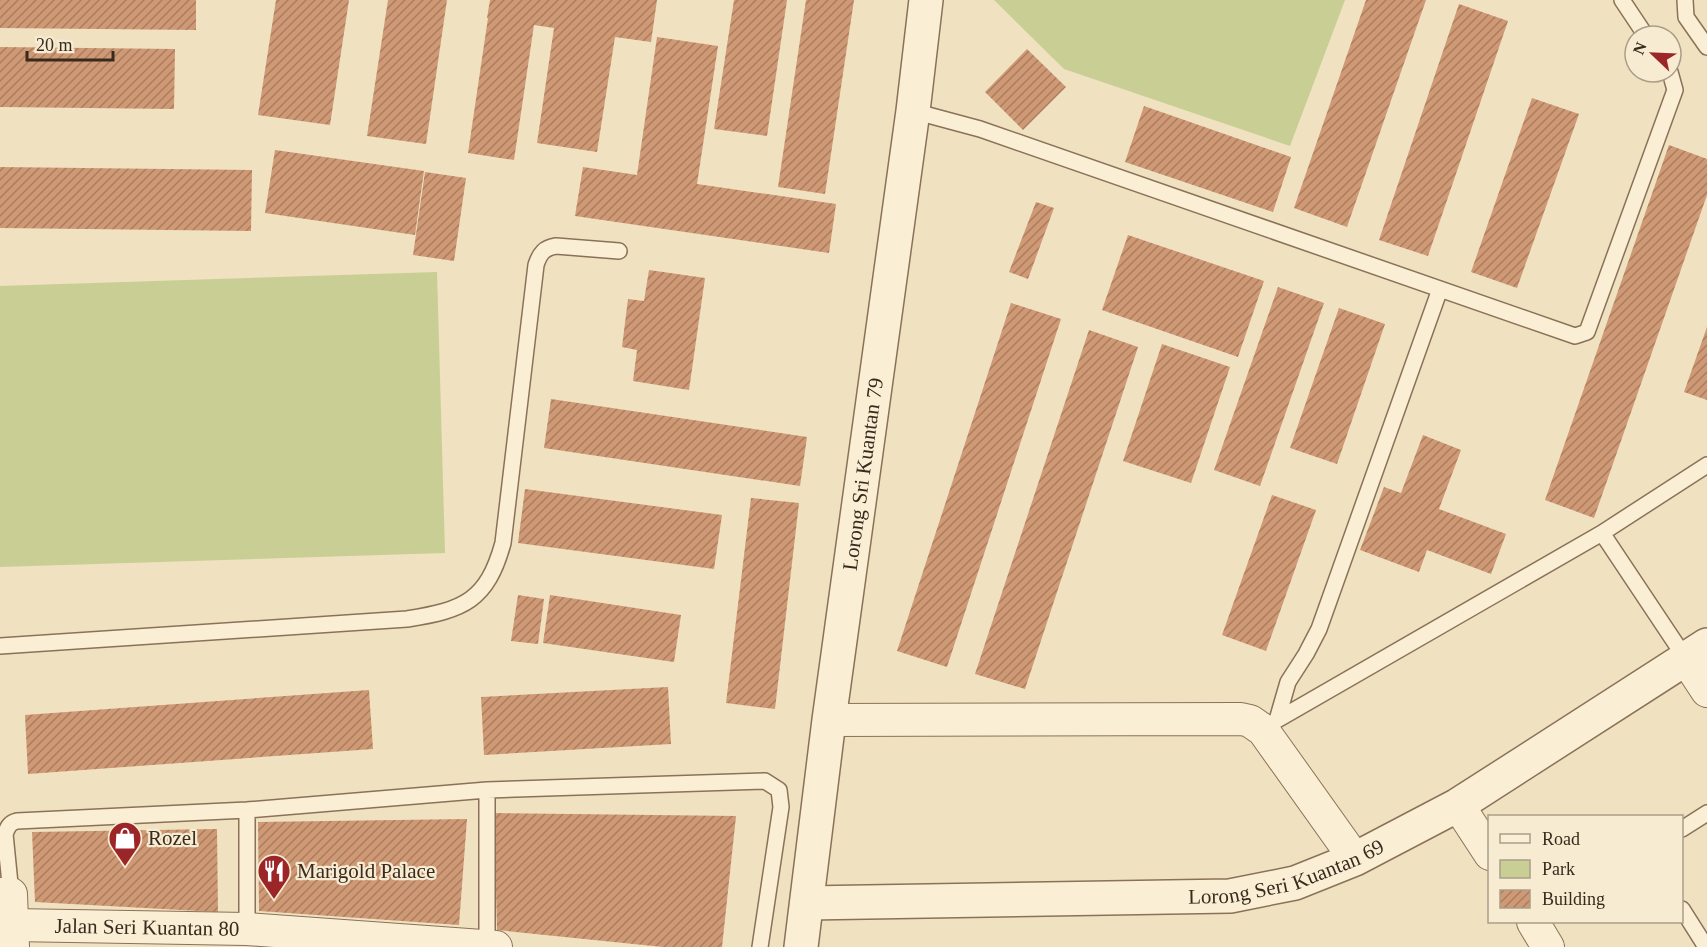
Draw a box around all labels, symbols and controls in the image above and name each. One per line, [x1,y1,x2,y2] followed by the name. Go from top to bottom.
[27,24,112,62] scale bar
[1623,24,1683,84] north arrow
[36,35,73,55] text: 20 m
[1630,39,1650,57] text: N
[838,376,888,572] street label: Lorong Sri Kuantan 79
[1488,815,1683,923] legend
[107,820,143,867] shop icon: Rozel
[148,826,197,850] place label: Rozel
[1542,829,1580,849] text: Road
[1188,834,1388,909] street label: Lorong Seri Kuantan 69
[256,853,292,900] restaurant icon: Marigold Palace
[297,859,435,883] place label: Marigold Palace
[1542,859,1575,879] text: Park
[1542,889,1605,909] text: Building
[54,914,240,941] street label: Jalan Seri Kuantan 80

